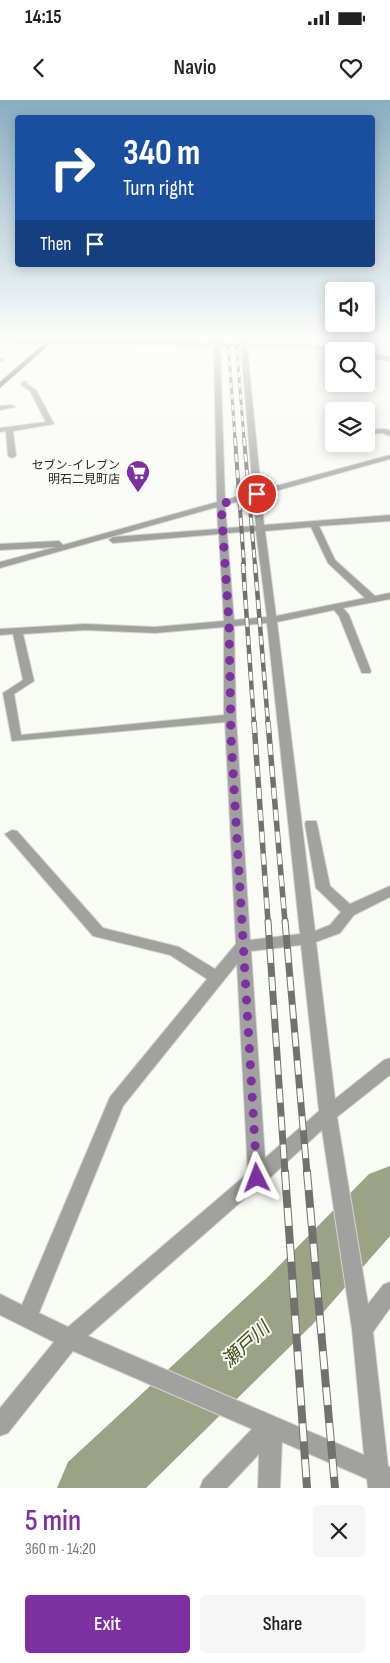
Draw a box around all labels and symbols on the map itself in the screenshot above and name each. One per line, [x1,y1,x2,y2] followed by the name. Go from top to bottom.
[32,458,120,487] place label: セブン-イレブン 明石二見町店
[125,459,151,493] supermarket icon: セブン-イレブン 明石二見町店
[236,473,278,515] pin
[230,1151,282,1203] position arrow
[217,1316,276,1373] water label: 瀬戸川

